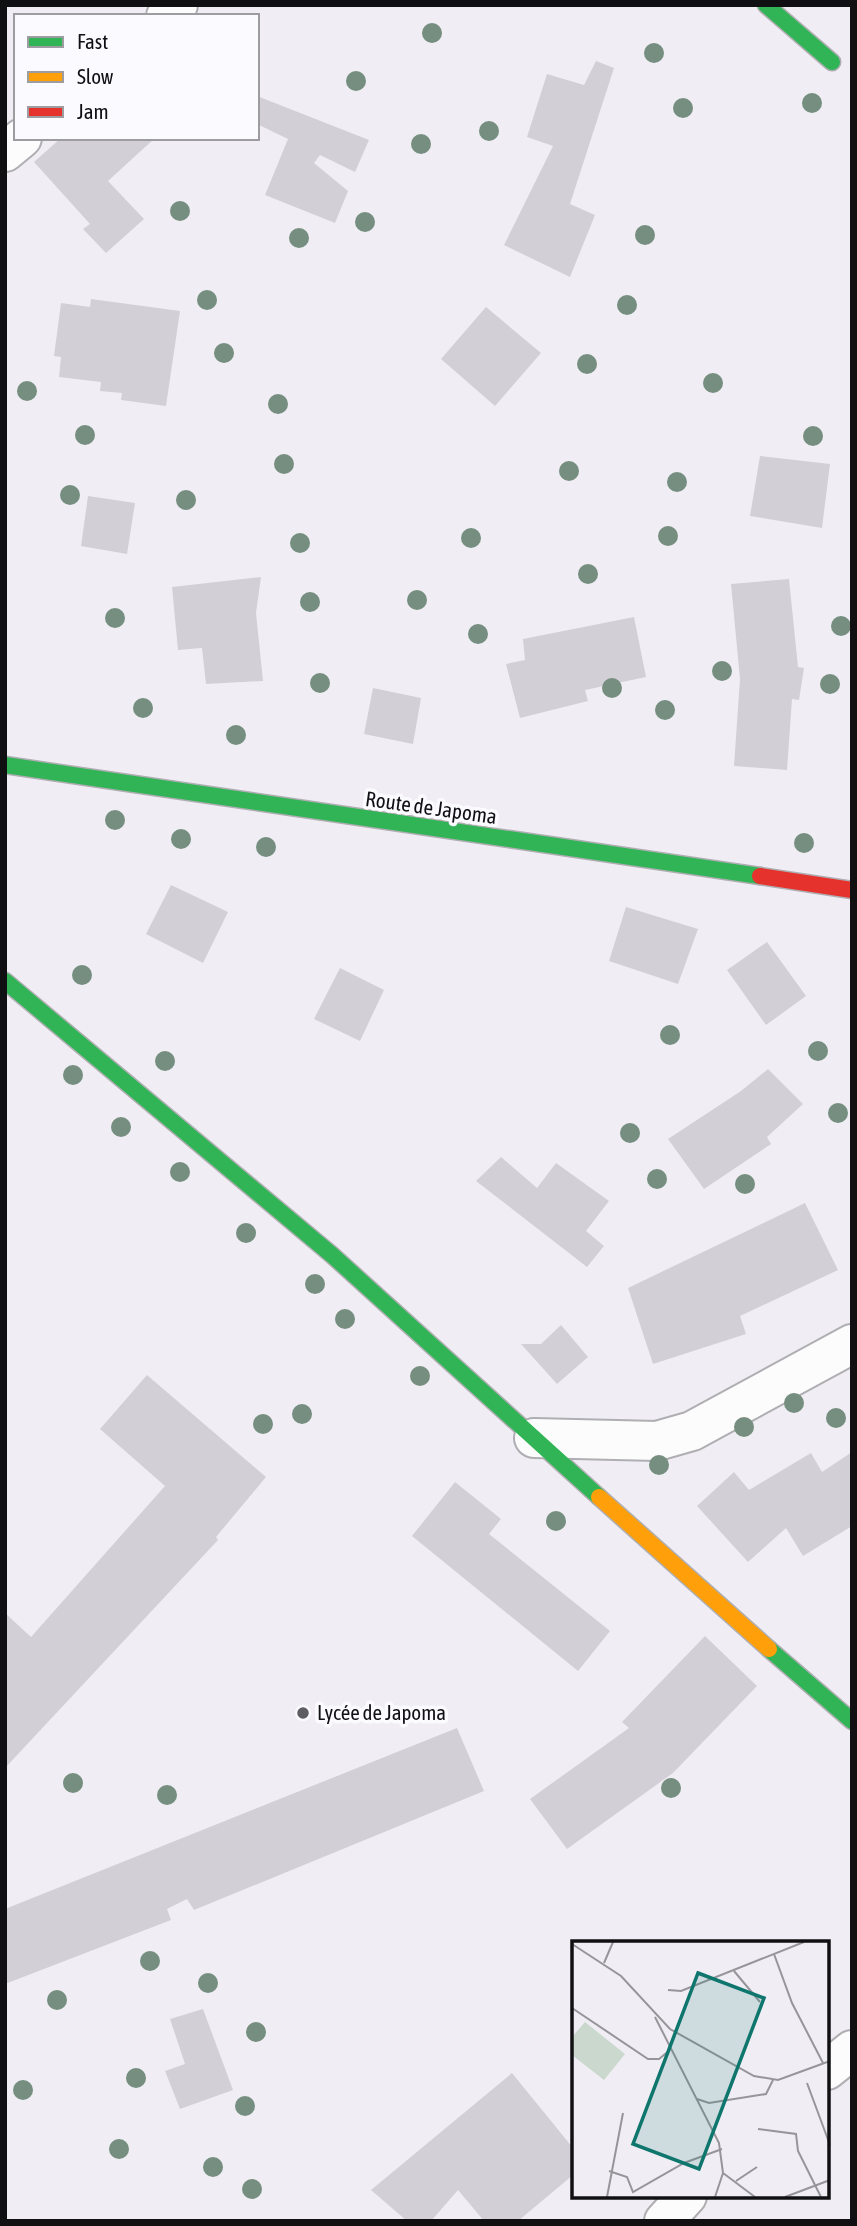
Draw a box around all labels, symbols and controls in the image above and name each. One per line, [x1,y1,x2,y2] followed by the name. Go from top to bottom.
[14,14,259,140] legend
[77,29,108,53] text: Fast
[77,64,114,88] text: Slow
[77,99,109,123] text: Jam
[364,786,498,828] street label: Route de Japoma
[317,1700,446,1724] place label: Lycée de Japoma
[295,1705,311,1721] marker: Lycée de Japoma
[572,1941,829,2198] inset map

